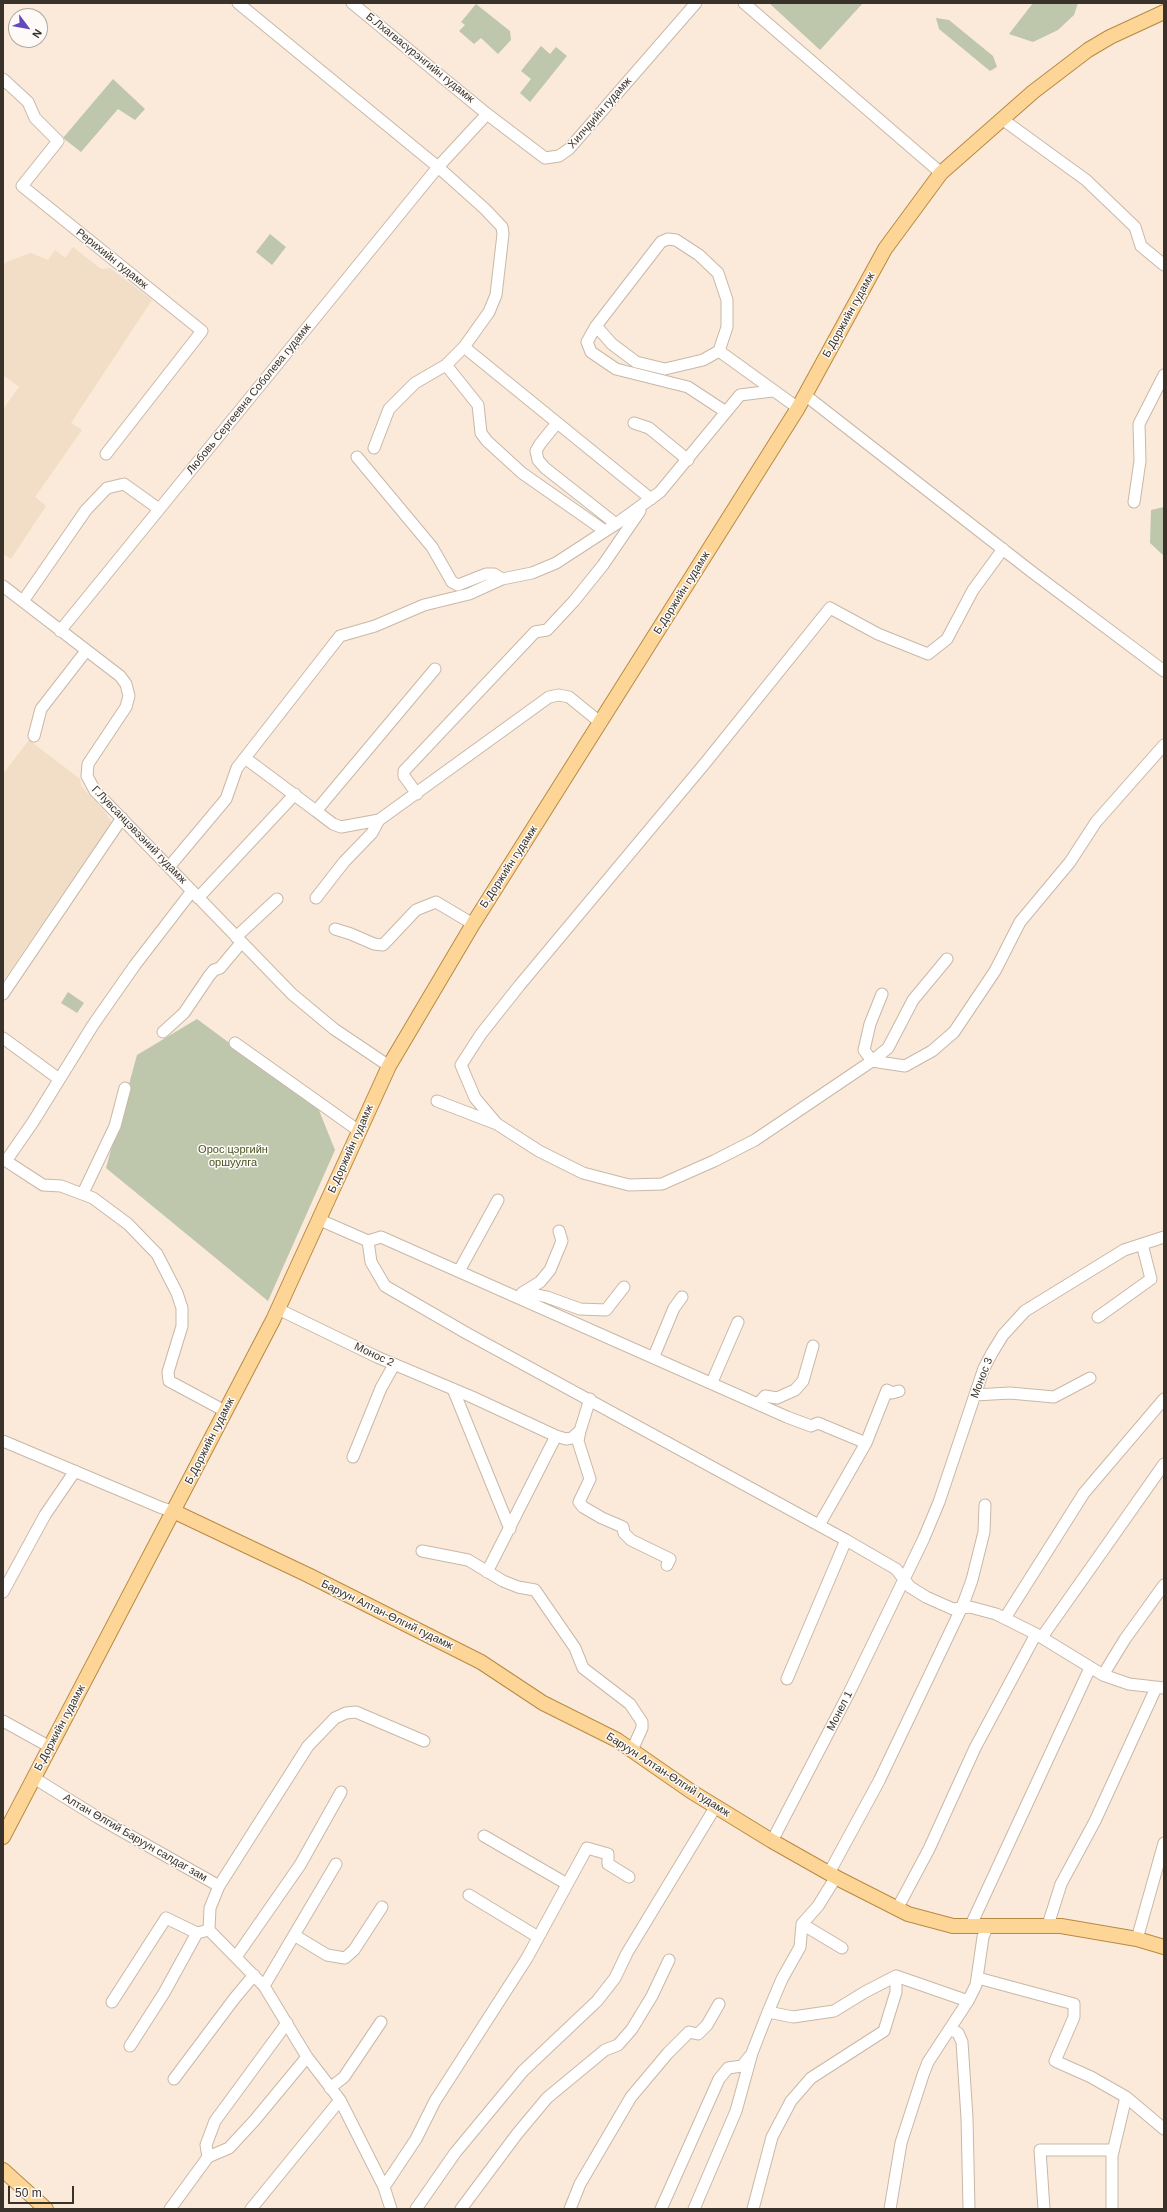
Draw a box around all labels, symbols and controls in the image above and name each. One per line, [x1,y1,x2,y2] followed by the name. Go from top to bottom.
[8,8,48,48] north arrow
[363,10,477,106] street label: Б.Лхагвасүрэнгийн гудамж
[30,27,45,40] text: N
[566,75,634,151] street label: Хилчдийн гудамж
[73,226,151,292] street label: Рерихийн гудамж
[820,270,878,360] street label: Б.Доржийн гудамж
[184,321,314,477] street label: Любовь Сергеевна Соболева гудамж
[651,549,713,637] street label: Б.Доржийн гудамж
[89,783,189,887] street label: Г.Лувсанцэвээний гудамж
[477,823,541,911] street label: Б.Доржийн гудамж
[326,1103,376,1195] street label: Б.Доржийн гудамж
[198,1143,268,1169] park label: Орос цэргийн оршуулга
[352,1340,396,1370] street label: Монос 2
[968,1356,996,1400] street label: Монос 3
[182,1395,238,1487] street label: Б.Доржийн гудамж
[319,1577,455,1653] street label: Баруун Алтан-Өлгий гудамж
[32,1683,88,1773] street label: Б.Доржийн гудамж
[824,1689,856,1733] street label: Монел 1
[604,1730,732,1820] street label: Баруун Алтан-Өлгий гудамж
[61,1791,209,1885] street label: Алтан Өлгий Баруун салдаг зам
[10,2178,76,2204] scale bar
[15,2186,42,2200] text: 50 m

